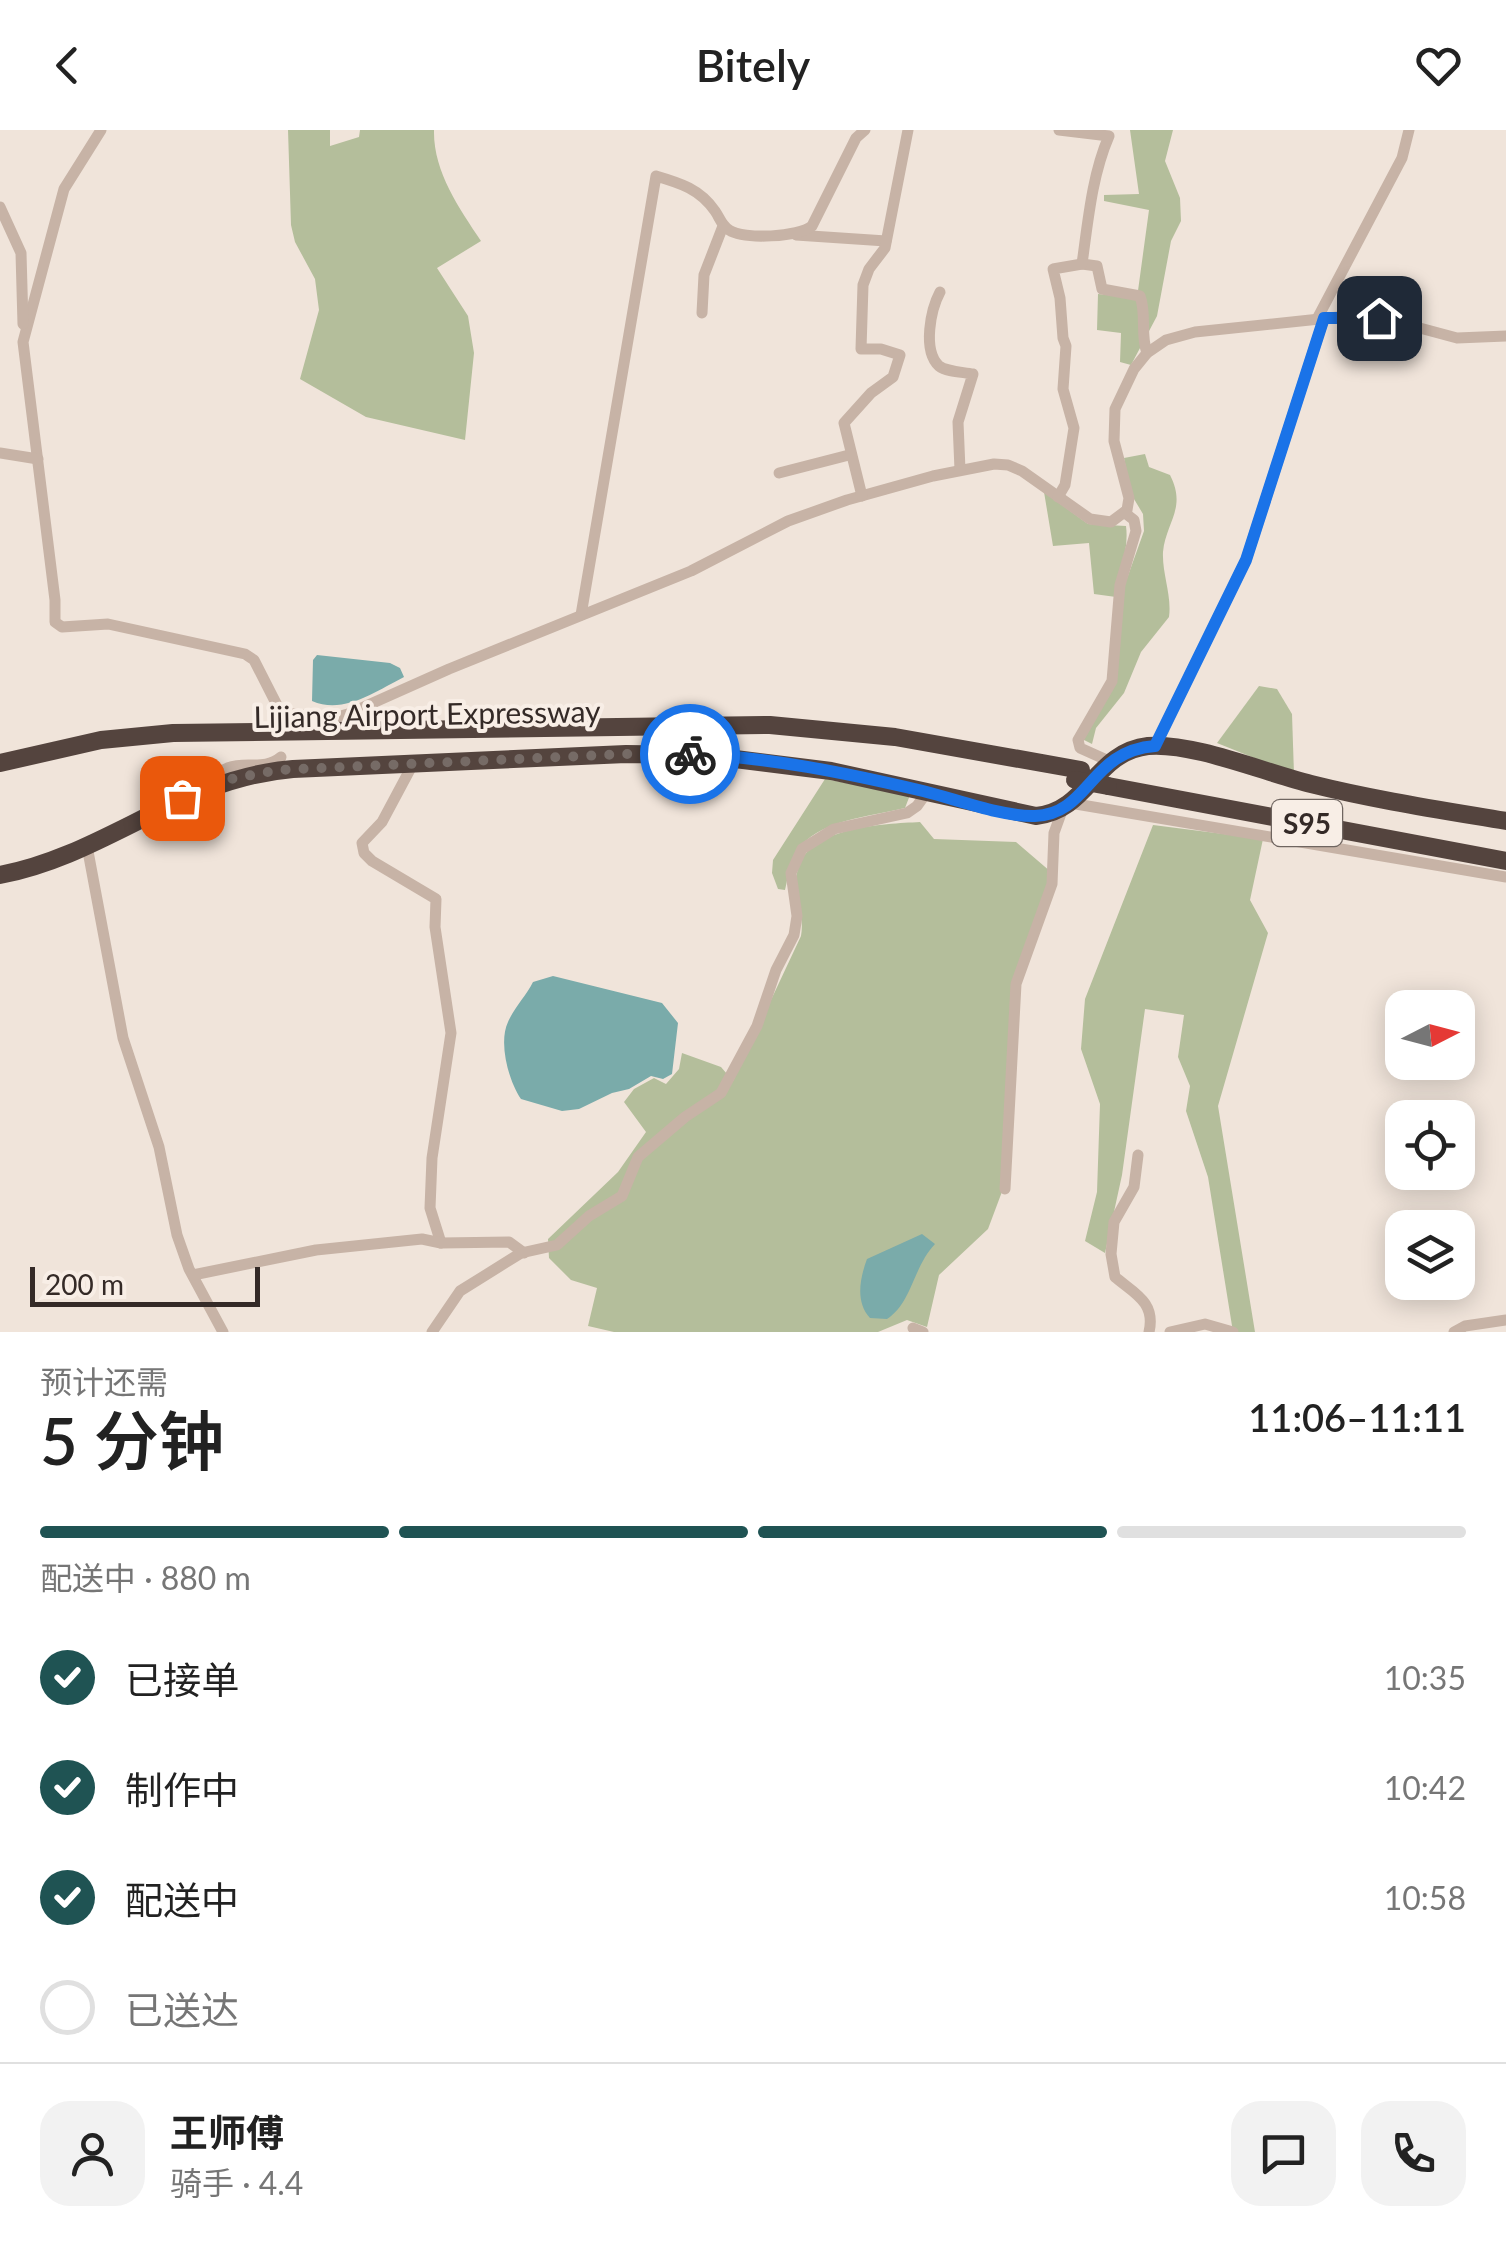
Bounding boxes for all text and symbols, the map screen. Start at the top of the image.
icon: back [40,38,95,93]
text: Bitely [696,38,810,92]
icon: heart [1411,38,1466,93]
pin [1337,276,1422,361]
icon: home [1352,291,1407,346]
street label: Lijiang Airport Expressway [253,692,601,734]
courier [640,704,740,804]
icon: bike [663,727,718,782]
pin [140,756,225,841]
icon: bag [155,771,210,826]
road number: S95 [1272,800,1342,846]
north arrow [1385,990,1475,1080]
map controls [1385,990,1475,1300]
button: locate [1385,1100,1475,1190]
button: layers [1385,1210,1475,1300]
scale bar [30,1262,260,1306]
text: 200 m [45,1267,124,1301]
text: 预计还需 [40,1362,168,1401]
text: 11:06–11:11 [1248,1394,1466,1440]
text: 5 分钟 [40,1401,224,1479]
text: 配送中 · 880 m [40,1558,251,1597]
icon: check [40,1650,95,1705]
text: 已接单 [125,1656,239,1702]
text: 10:35 [1384,1658,1466,1697]
icon: check [40,1760,95,1815]
text: 制作中 [125,1766,239,1812]
text: 10:42 [1384,1768,1466,1807]
icon: check [40,1870,95,1925]
text: 配送中 [125,1876,239,1922]
text: 10:58 [1384,1878,1466,1917]
text: 已送达 [125,1986,239,2032]
button: person [40,2101,145,2206]
button: chat [1231,2101,1336,2206]
button: phone [1361,2101,1466,2206]
text: 王师傅 [170,2109,284,2155]
text: 骑手 · 4.4 [170,2163,303,2202]

